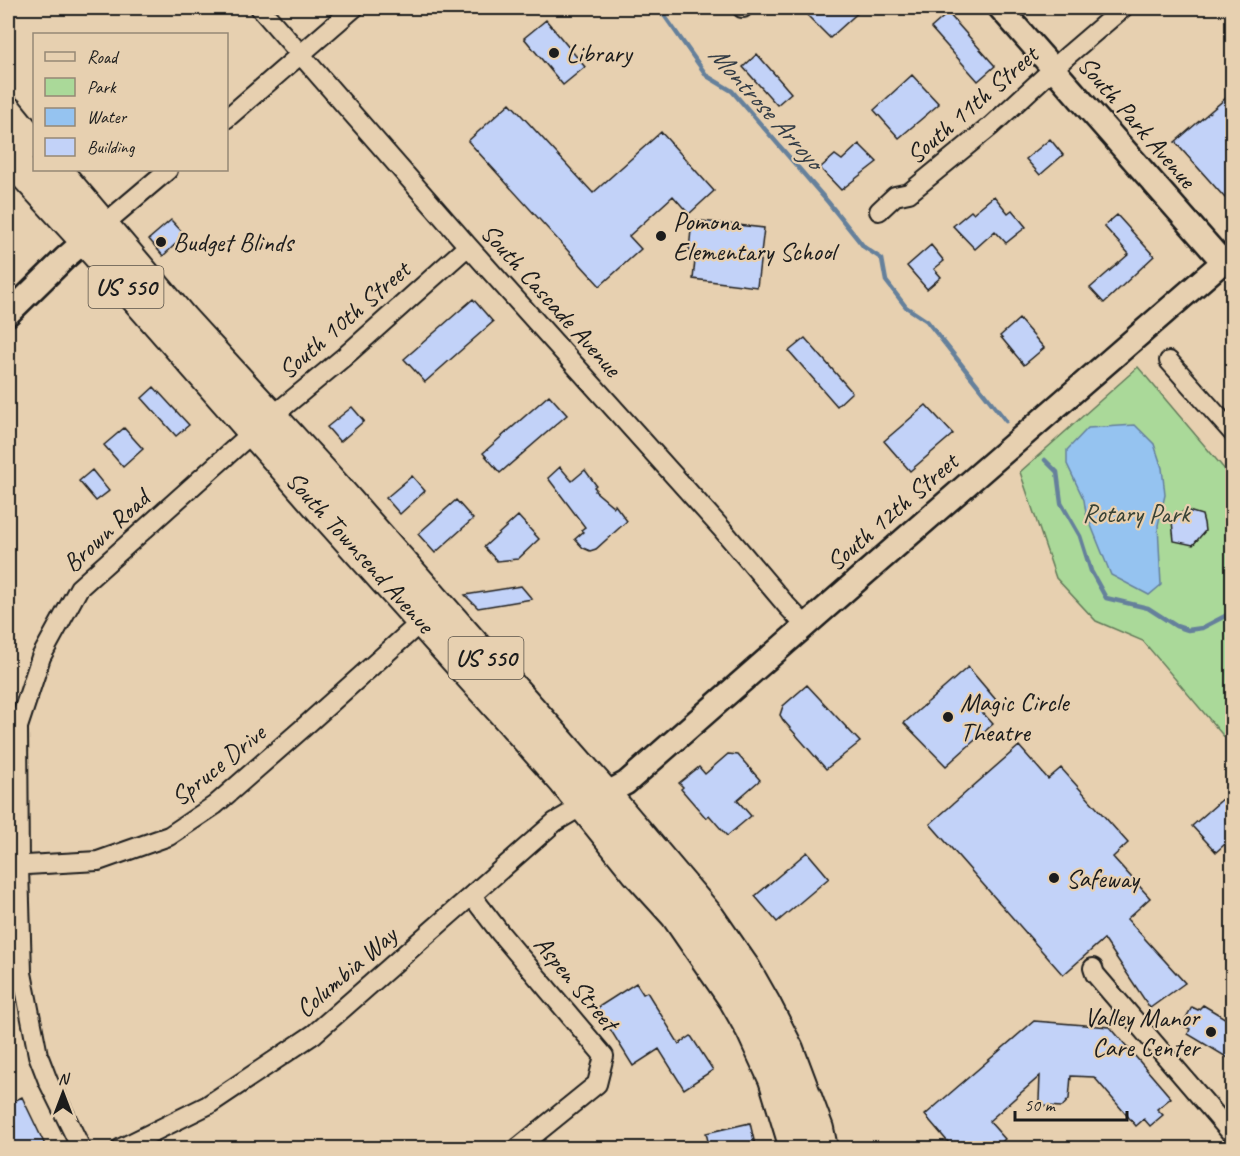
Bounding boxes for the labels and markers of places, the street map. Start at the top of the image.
place label: Library [566,37,634,70]
marker: Library [547,46,561,60]
place label: Pomona Elementary School [673,205,840,268]
place label: Budget Blinds [173,226,295,259]
marker: Pomona Elementary School [654,229,668,243]
marker: Budget Blinds [154,235,168,249]
place label: Magic Circle Theatre [960,686,1071,749]
marker: Magic Circle Theatre [941,710,955,724]
place label: Safeway [1066,862,1141,895]
marker: Safeway [1047,871,1061,885]
place label: Valley Manor Care Center [1084,1001,1202,1064]
marker: Valley Manor Care Center [1204,1025,1218,1039]

